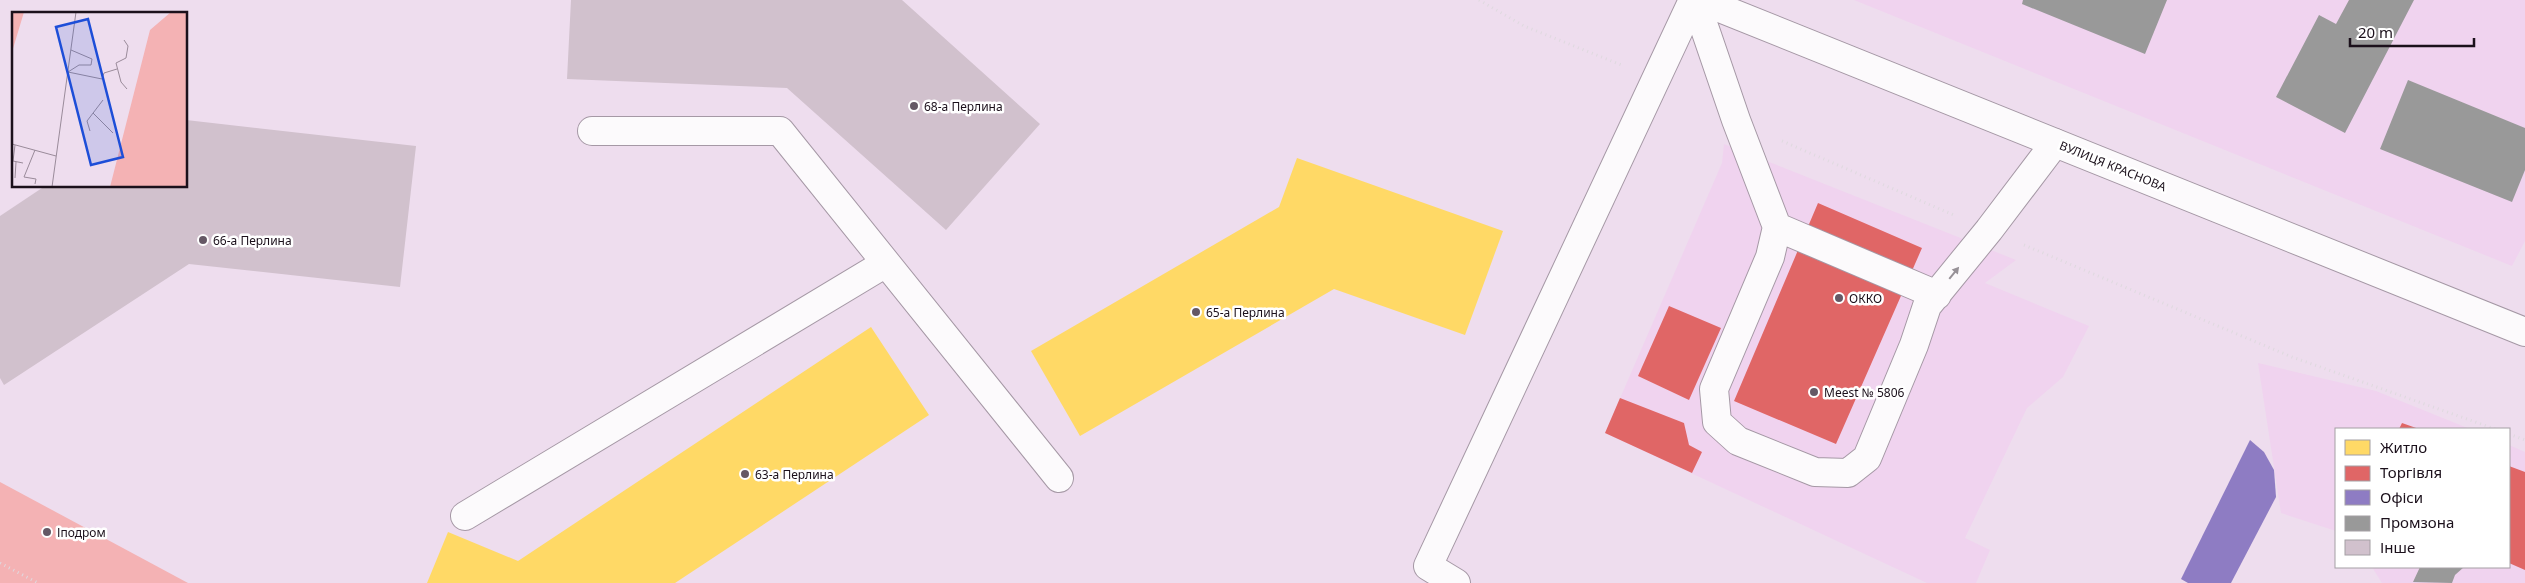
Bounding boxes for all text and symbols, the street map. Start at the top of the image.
inset map [12,12,188,188]
scale bar [2350,15,2474,47]
text: 20 m [2358,22,2393,42]
place label: 68-а Перлина [924,98,1003,115]
marker: 68-а Перлина [908,100,920,112]
street label: ВУЛИЦЯ КРАСНОВА [2057,137,2169,195]
place label: 66-а Перлина [213,232,292,249]
marker: 66-а Перлина [197,234,209,246]
one-way arrow [1949,267,1960,280]
place label: ОККО [1849,290,1882,307]
marker: ОККО [1833,292,1845,304]
place label: 65-а Перлина [1206,304,1285,321]
marker: 65-а Перлина [1190,306,1202,318]
place label: Meest № 5806 [1824,384,1905,401]
marker: Meest № 5806 [1808,386,1820,398]
legend [2335,428,2510,568]
text: Житло [2380,437,2427,457]
text: Торгівля [2380,462,2442,482]
place label: 63-а Перлина [755,466,834,483]
marker: 63-а Перлина [739,468,751,480]
text: Офіси [2380,487,2423,507]
text: Промзона [2380,512,2454,532]
place label: Іподром [57,524,106,541]
marker: Іподром [41,526,53,538]
text: Інше [2380,537,2415,557]

